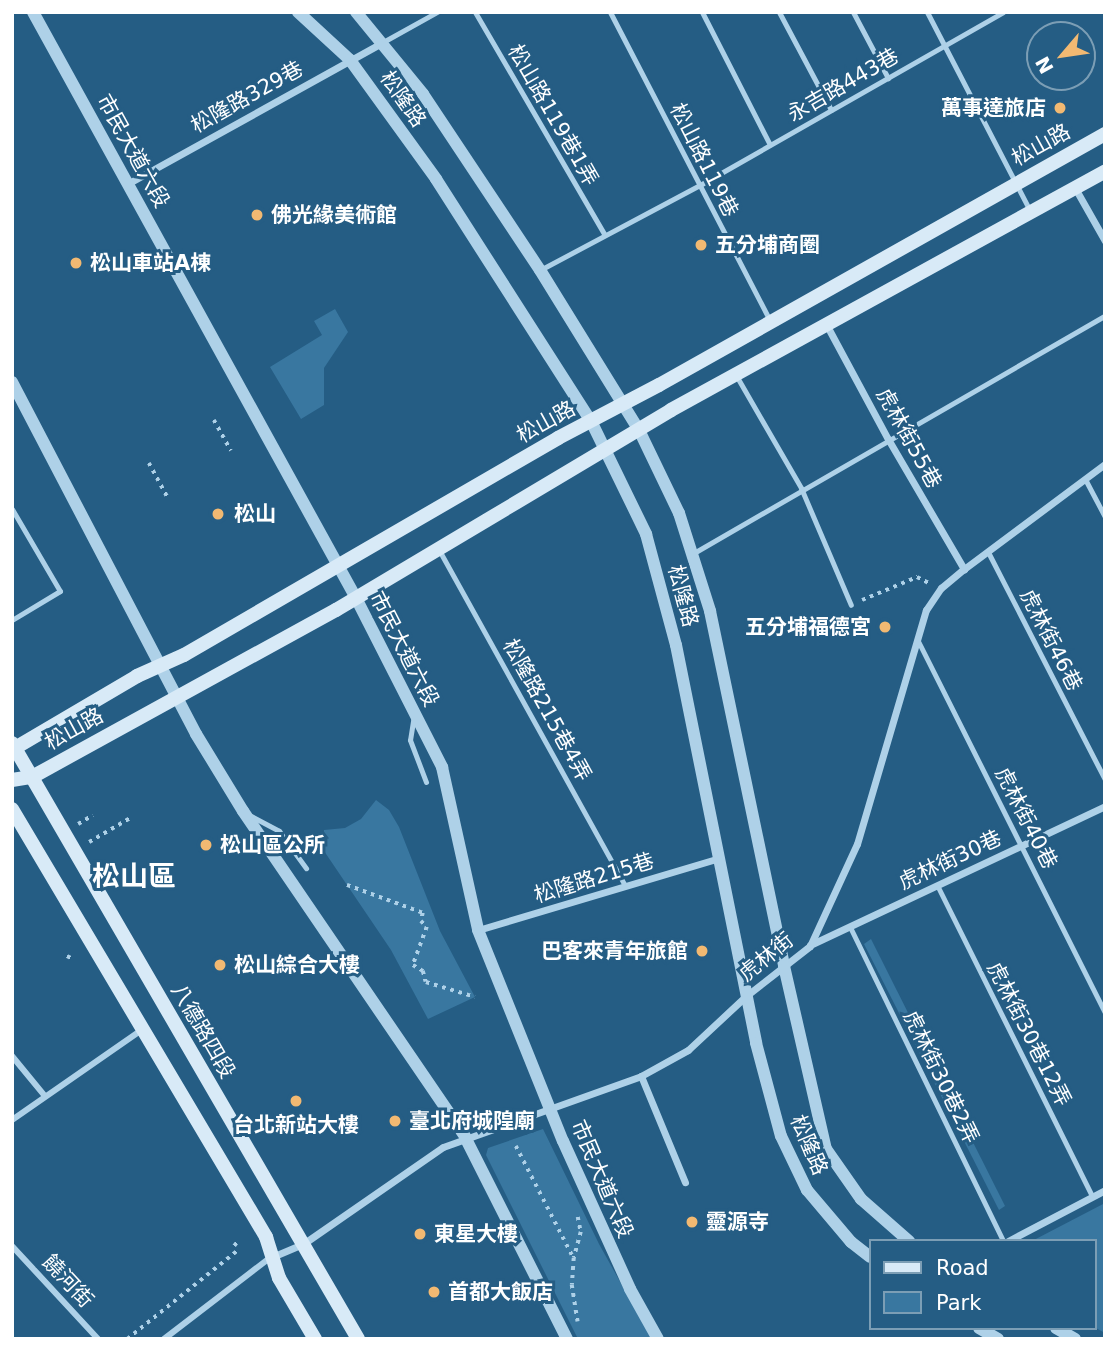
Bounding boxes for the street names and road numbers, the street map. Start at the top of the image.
street label: 松山路119巷1弄 [502,40,604,190]
street label: 永吉路443巷 [783,43,903,127]
street label: 松隆路329巷 [187,56,307,138]
street label: 松隆路 [375,66,431,132]
street label: 市民大道六段 [91,90,175,212]
street label: 松山路119巷 [665,99,743,221]
street label: 松山路 [1007,119,1075,171]
street label: 虎林街55巷 [871,383,947,493]
street label: 松山路 [512,396,580,448]
street label: 松隆路 [663,562,703,630]
street label: 虎林街46巷 [1015,585,1087,695]
street label: 市民大道六段 [364,587,444,711]
street label: 松隆路215巷4弄 [498,635,596,785]
street label: 松山路 [40,703,108,755]
street label: 虎林街40巷 [990,763,1062,873]
street label: 虎林街30巷 [895,825,1005,895]
street label: 松隆路215巷 [531,848,657,908]
street label: 虎林街 [734,927,798,987]
street label: 虎林街30巷12弄 [982,958,1076,1110]
street label: 八德路四段 [166,979,240,1083]
street label: 虎林街30巷2弄 [898,1006,984,1148]
street label: 松隆路 [785,1111,833,1179]
street label: 市民大道六段 [566,1116,638,1242]
street label: 饒河街 [37,1249,99,1313]

